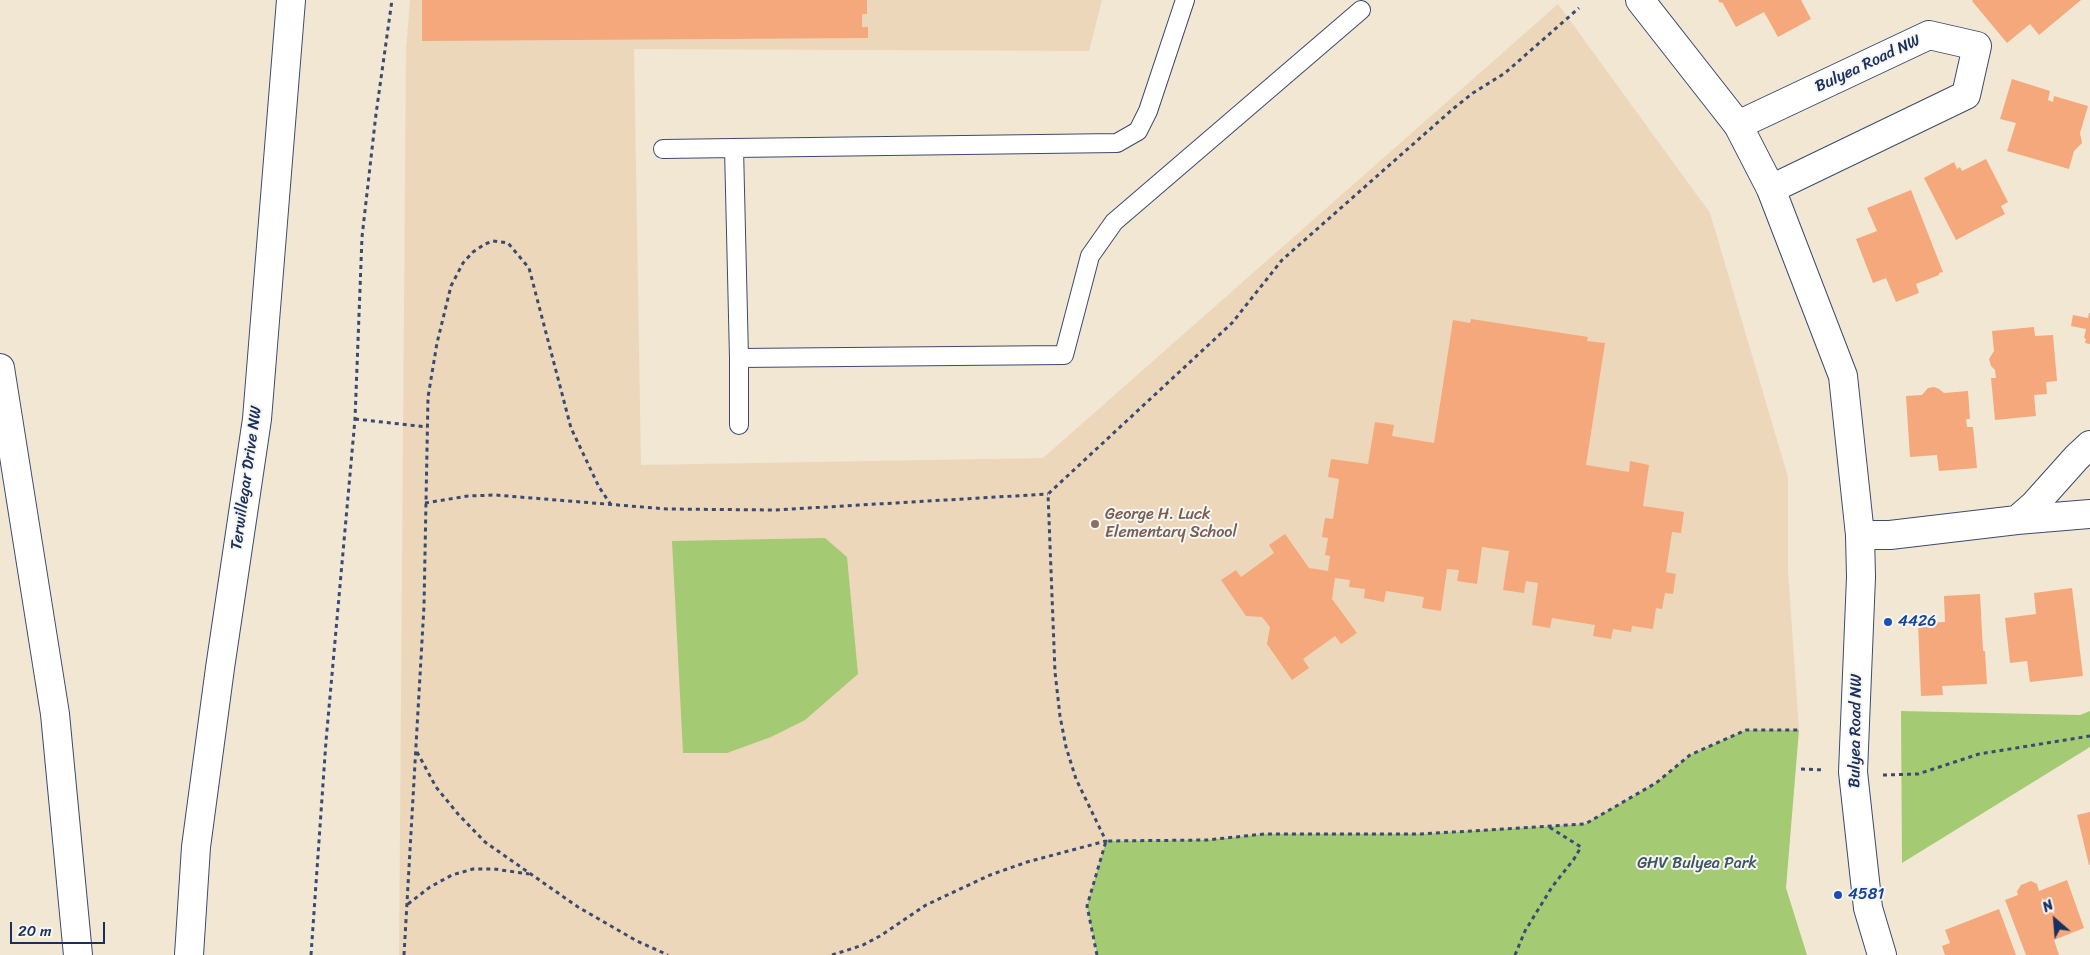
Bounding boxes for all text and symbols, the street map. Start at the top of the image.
street label: Bulyea Road NW [1812,31,1924,97]
street label: Terwillegar Drive NW [227,405,267,551]
place label: George H. Luck Elementary School [1105,505,1237,543]
marker: George H. Luck Elementary School [1089,518,1101,530]
place label: 4426 [1898,612,1936,632]
marker: 4426 [1882,616,1894,628]
street label: Bulyea Road NW [1845,674,1867,788]
park label: GHV Bulyea Park [1637,854,1757,874]
place label: 4581 [1848,885,1884,905]
marker: 4581 [1832,889,1844,901]
text: N [2038,893,2058,920]
north arrow [2030,895,2080,945]
scale bar [12,912,108,944]
text: 20 m [18,918,52,944]

